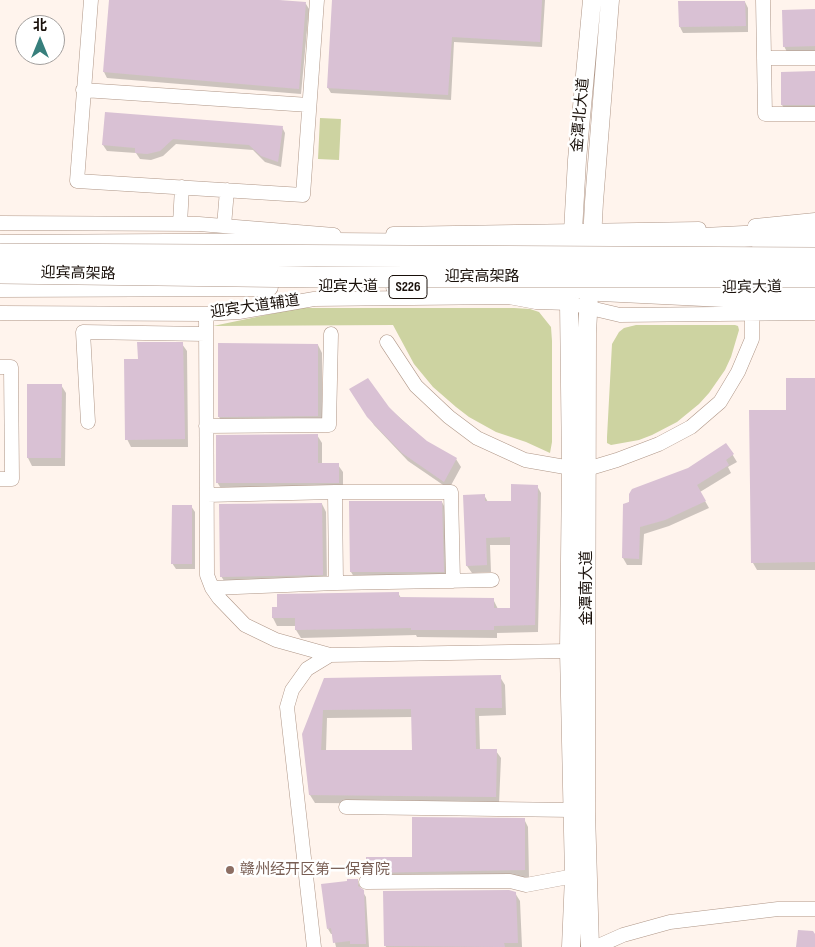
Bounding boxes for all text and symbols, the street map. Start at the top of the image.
north arrow [15,15,65,65]
text: 北 [33,17,47,34]
street label: 金潭北大道 [569,77,593,153]
street label: 迎宾高架路 [40,264,116,284]
street label: 迎宾高架路 [445,268,519,286]
road number: S226 [389,276,427,298]
street label: 迎宾大道 [318,278,378,296]
street label: 迎宾大道 [722,278,782,298]
street label: 迎宾大道辅道 [209,292,301,322]
street label: 金潭南大道 [578,551,596,625]
place label: 赣州经开区第一保育院 [240,861,390,879]
marker: 赣州经开区第一保育院 [224,864,236,876]

